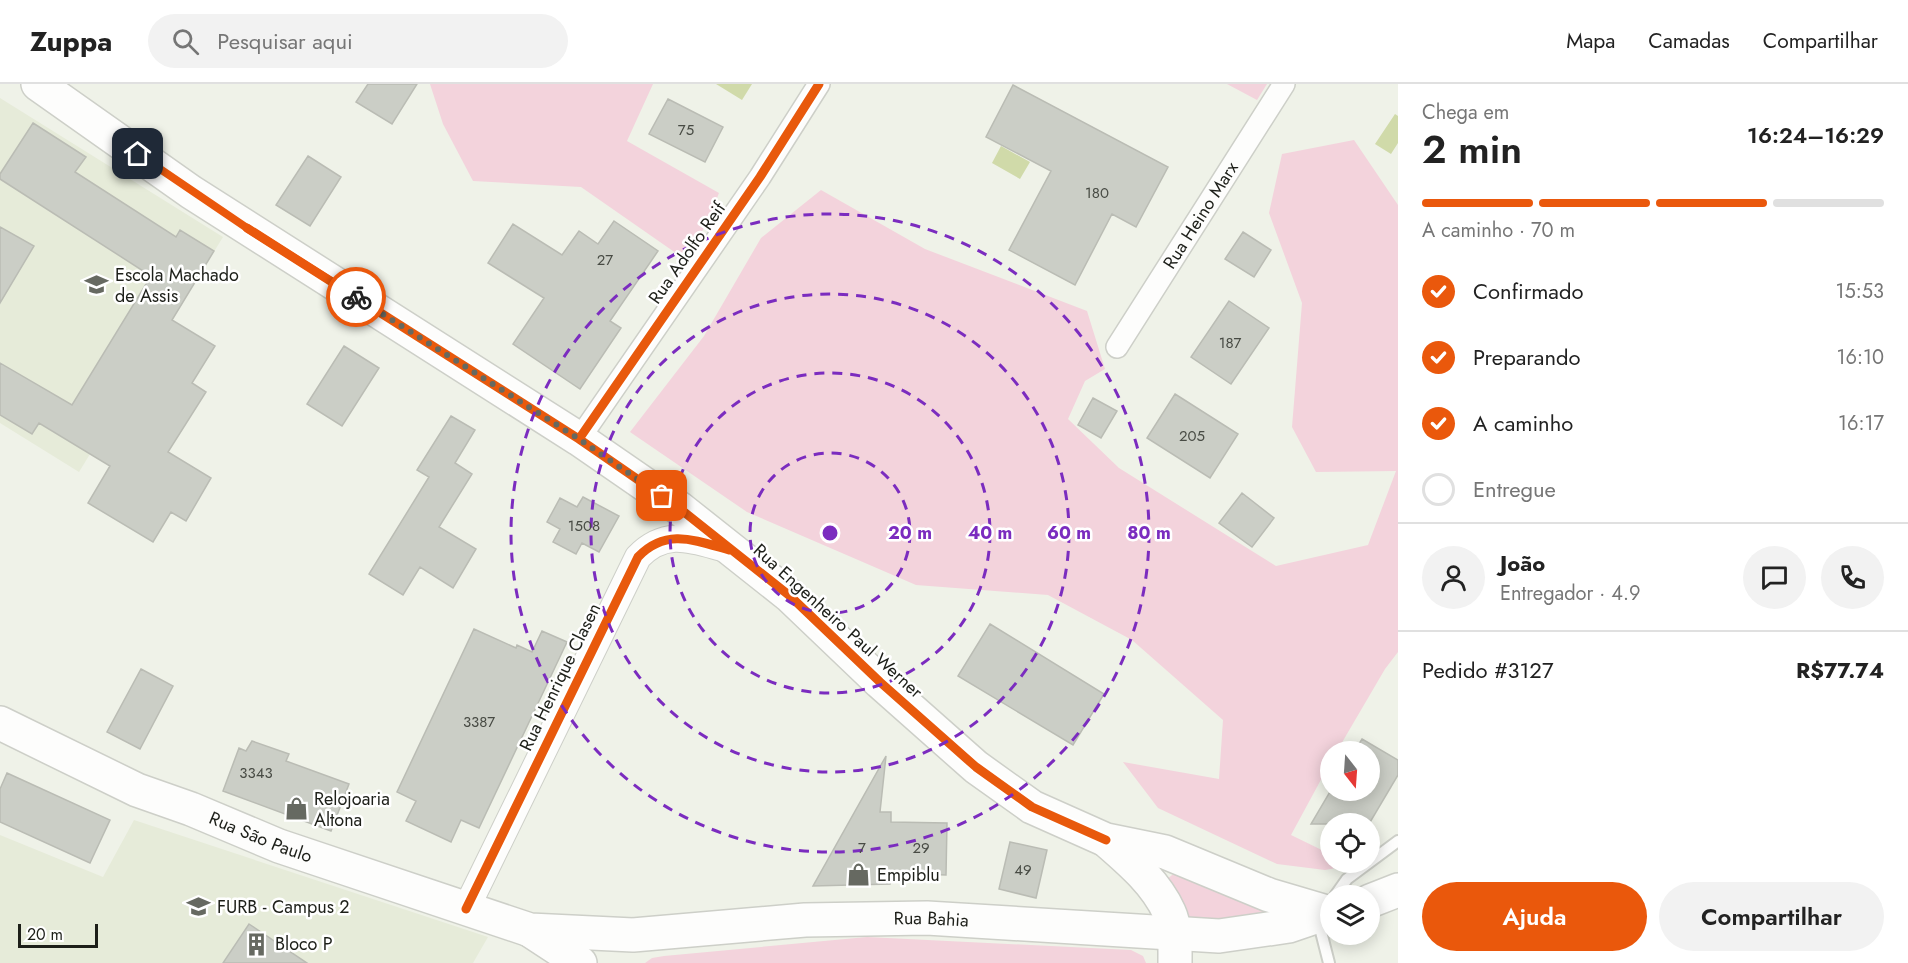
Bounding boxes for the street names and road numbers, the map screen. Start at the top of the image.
street label: Rua Heino Marx [1157,156,1245,274]
street label: Rua Adolfo Reif [642,196,732,309]
street label: Rua Engenheiro Paul Werner [748,538,929,705]
street label: Rua Henrique Clasen [513,599,607,755]
street label: Rua São Paulo [205,805,316,869]
street label: Rua Bahia [894,905,970,934]

